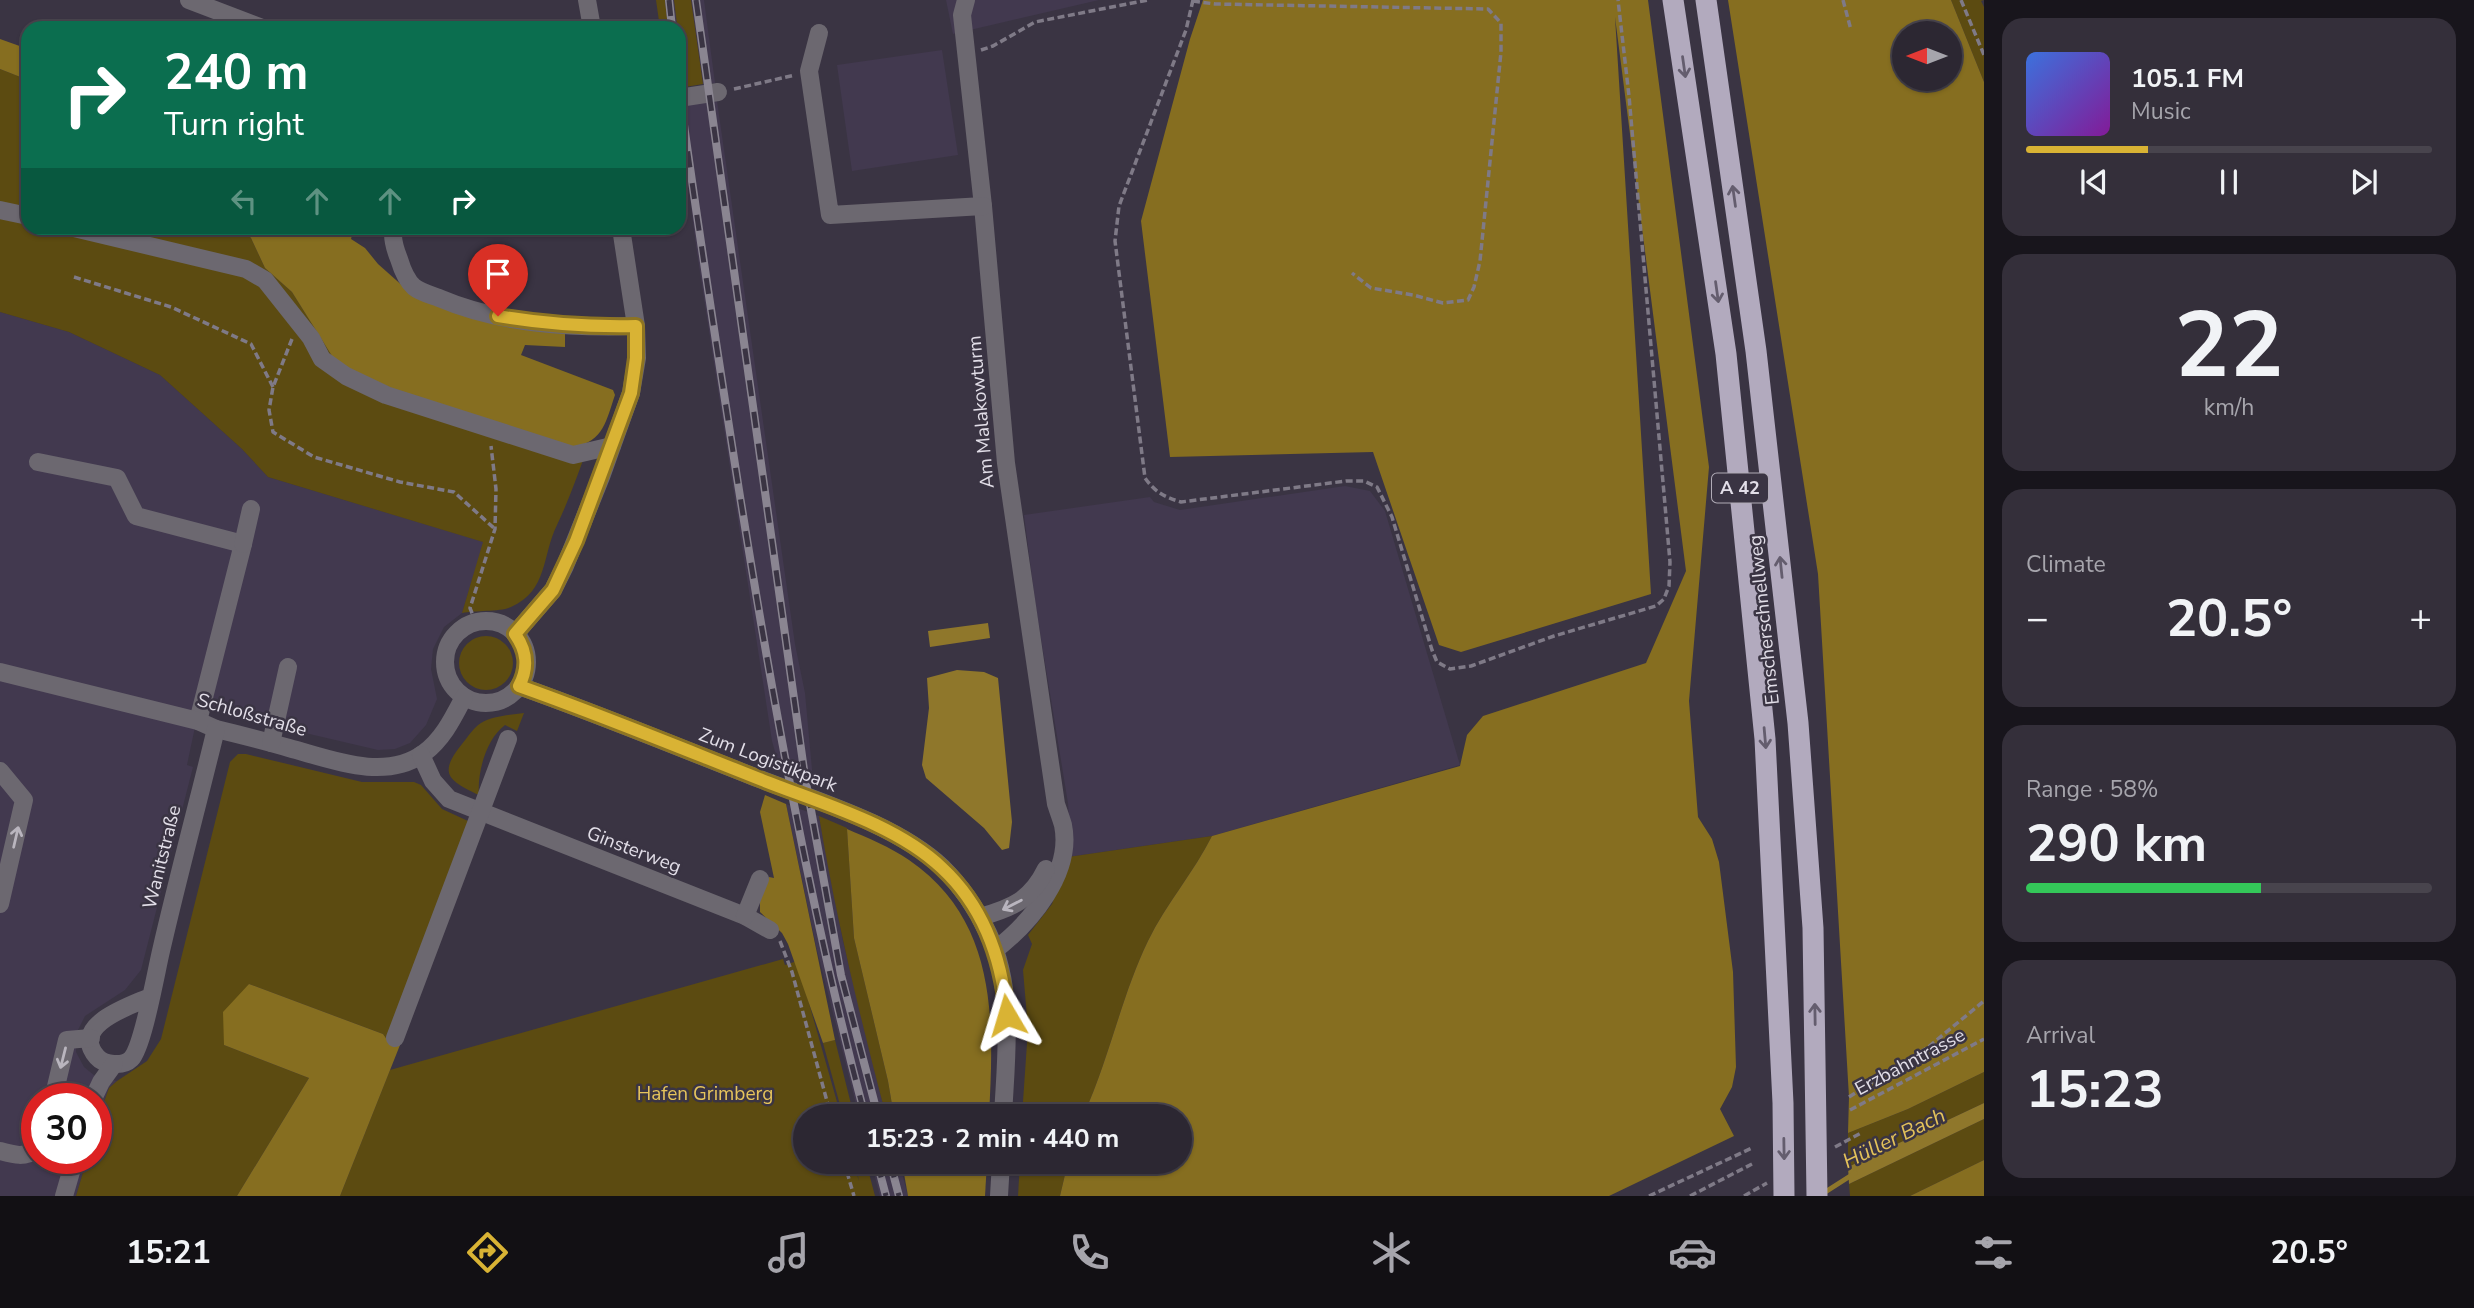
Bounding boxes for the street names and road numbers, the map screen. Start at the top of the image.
street label: Am Malakowturm [961,335,1001,489]
road number: A 42 [1712,474,1768,502]
street label: Emscherschnellweg [1742,534,1786,706]
street label: Schloßstraße [194,687,310,743]
street label: Zum Logistikpark [695,722,841,799]
street label: Wanitstraße [137,802,187,912]
street label: Ginsterweg [583,820,685,880]
street label: Erzbahntrasse [1850,1022,1970,1102]

